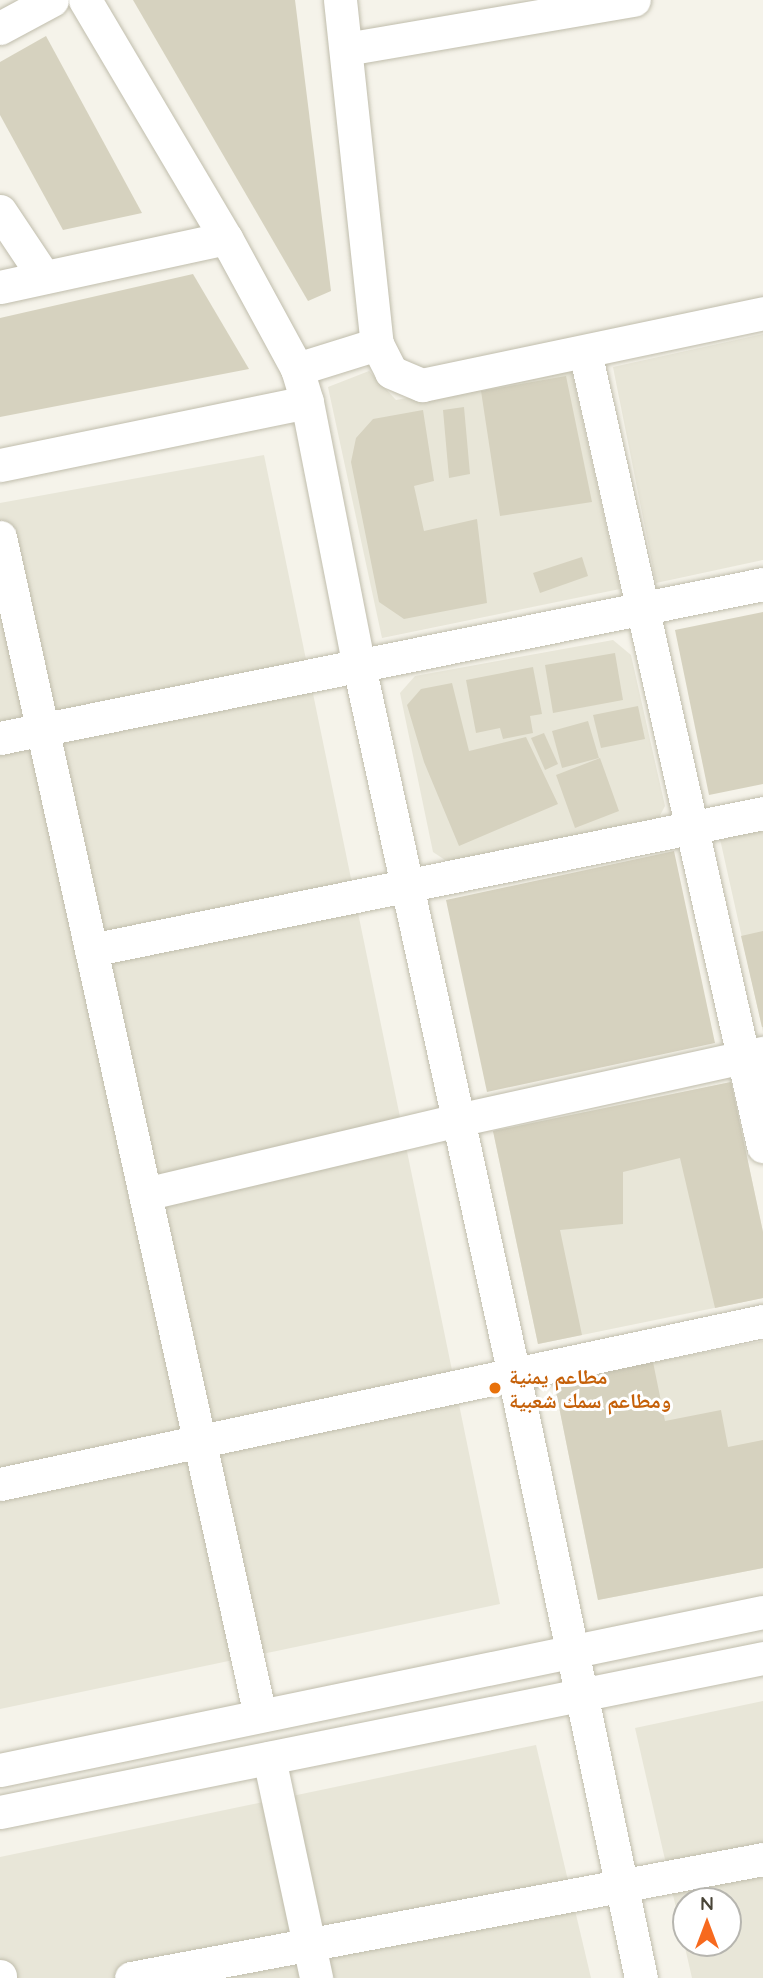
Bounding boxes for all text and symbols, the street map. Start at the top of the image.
place label: مطاعم يمنية ومطاعم سمك شعبية [509,1363,671,1413]
marker: مطاعم يمنية ومطاعم سمك شعبية [487,1380,503,1396]
north arrow [672,1887,742,1957]
text: N [700,1891,714,1915]

